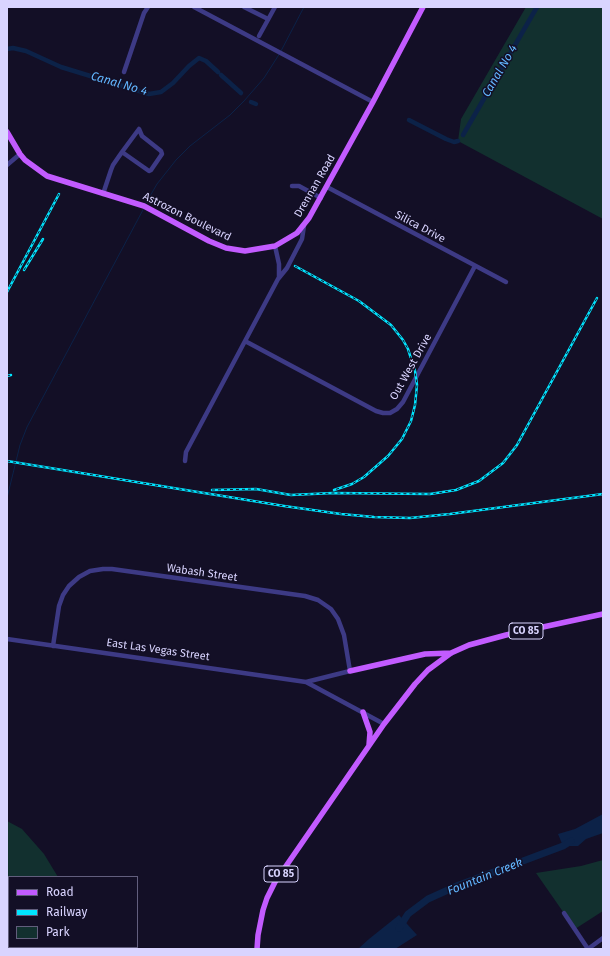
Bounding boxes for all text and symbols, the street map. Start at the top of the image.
water label: Canal No 4 [479,42,521,100]
water label: Canal No 4 [89,69,149,99]
street label: Drennan Road [292,152,338,220]
street label: Astrozon Boulevard [141,190,233,244]
street label: Silica Drive [393,208,447,246]
street label: Out West Drive [387,332,435,402]
street label: Wabash Street [166,561,238,585]
road number: CO 85 [509,623,543,639]
street label: East Las Vegas Street [106,636,210,664]
water label: Fountain Creek [445,855,525,899]
road number: CO 85 [264,866,298,882]
legend [8,876,138,948]
text: Road [46,885,74,899]
text: Railway [46,905,87,919]
text: Park [46,925,70,939]

